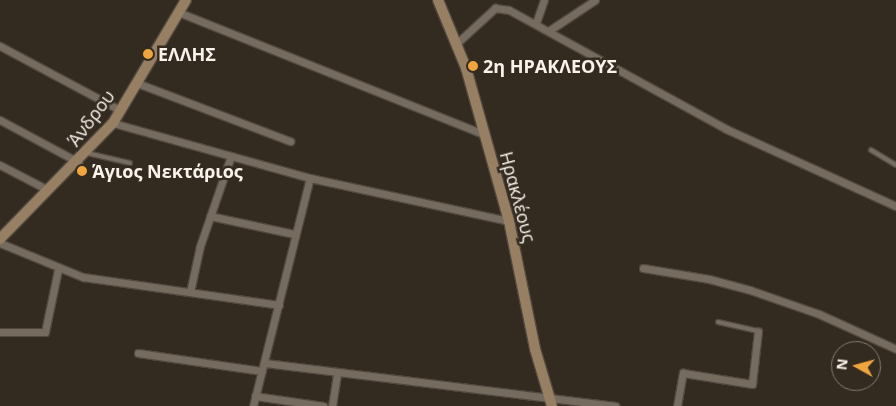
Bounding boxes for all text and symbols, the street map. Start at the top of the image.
place label: ΕΛΛΗΣ [158,43,216,65]
marker: ΕΛΛΗΣ [142,48,154,60]
place label: 2η ΗΡΑΚΛΕΟΥΣ [483,55,617,77]
marker: 2η ΗΡΑΚΛΕΟΥΣ [467,60,479,72]
street label: Άνδρου [63,86,119,150]
street label: Ηρακλέους [495,149,541,245]
place label: Άγιος Νεκτάριος [92,160,243,182]
marker: Άγιος Νεκτάριος [76,165,88,177]
north arrow [831,341,881,391]
text: N [831,357,852,371]

